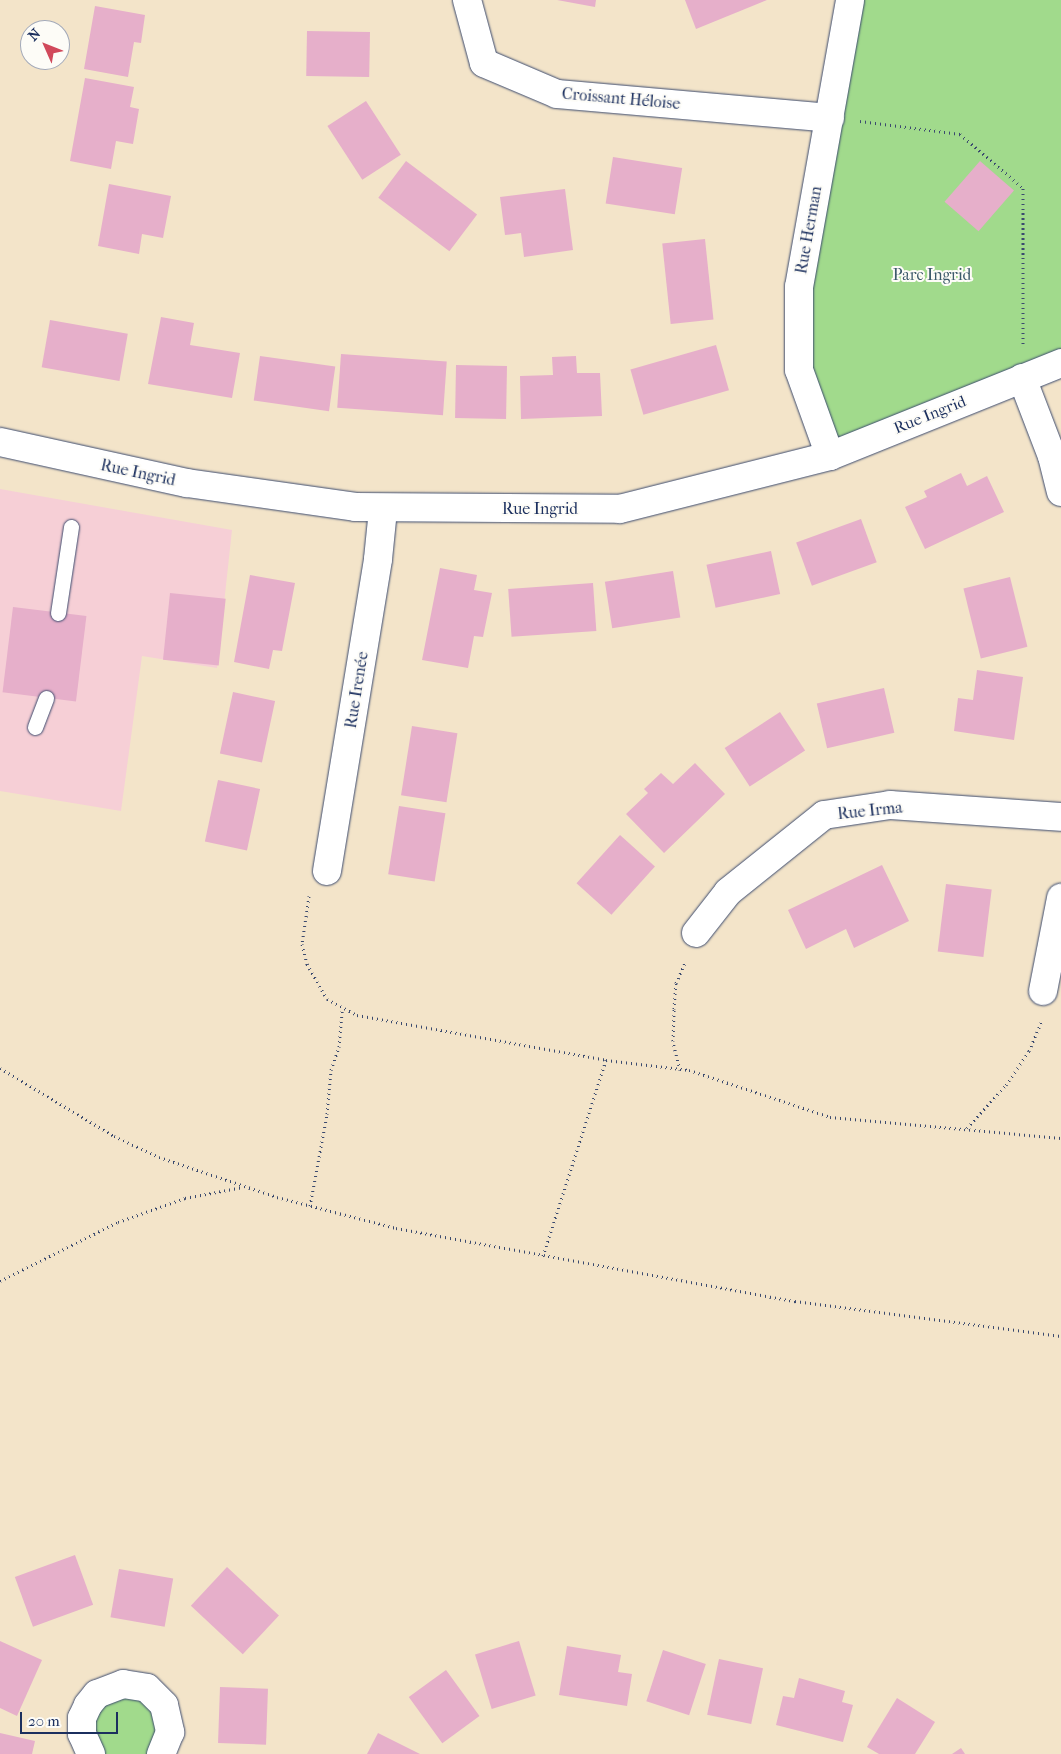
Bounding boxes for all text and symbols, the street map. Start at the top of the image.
north arrow [20,20,70,70]
text: N [25,25,44,45]
street label: Croissant Héloise [561,84,681,114]
street label: Rue Herman [792,185,826,275]
park label: Parc Ingrid [893,265,971,285]
street label: Rue Ingrid [891,392,969,438]
street label: Rue Ingrid [99,456,177,490]
street label: Rue Ingrid [502,499,578,519]
street label: Rue Irenée [341,650,373,730]
street label: Rue Irma [836,798,904,824]
scale bar [22,1702,120,1734]
text: 20 m [28,1712,60,1730]

